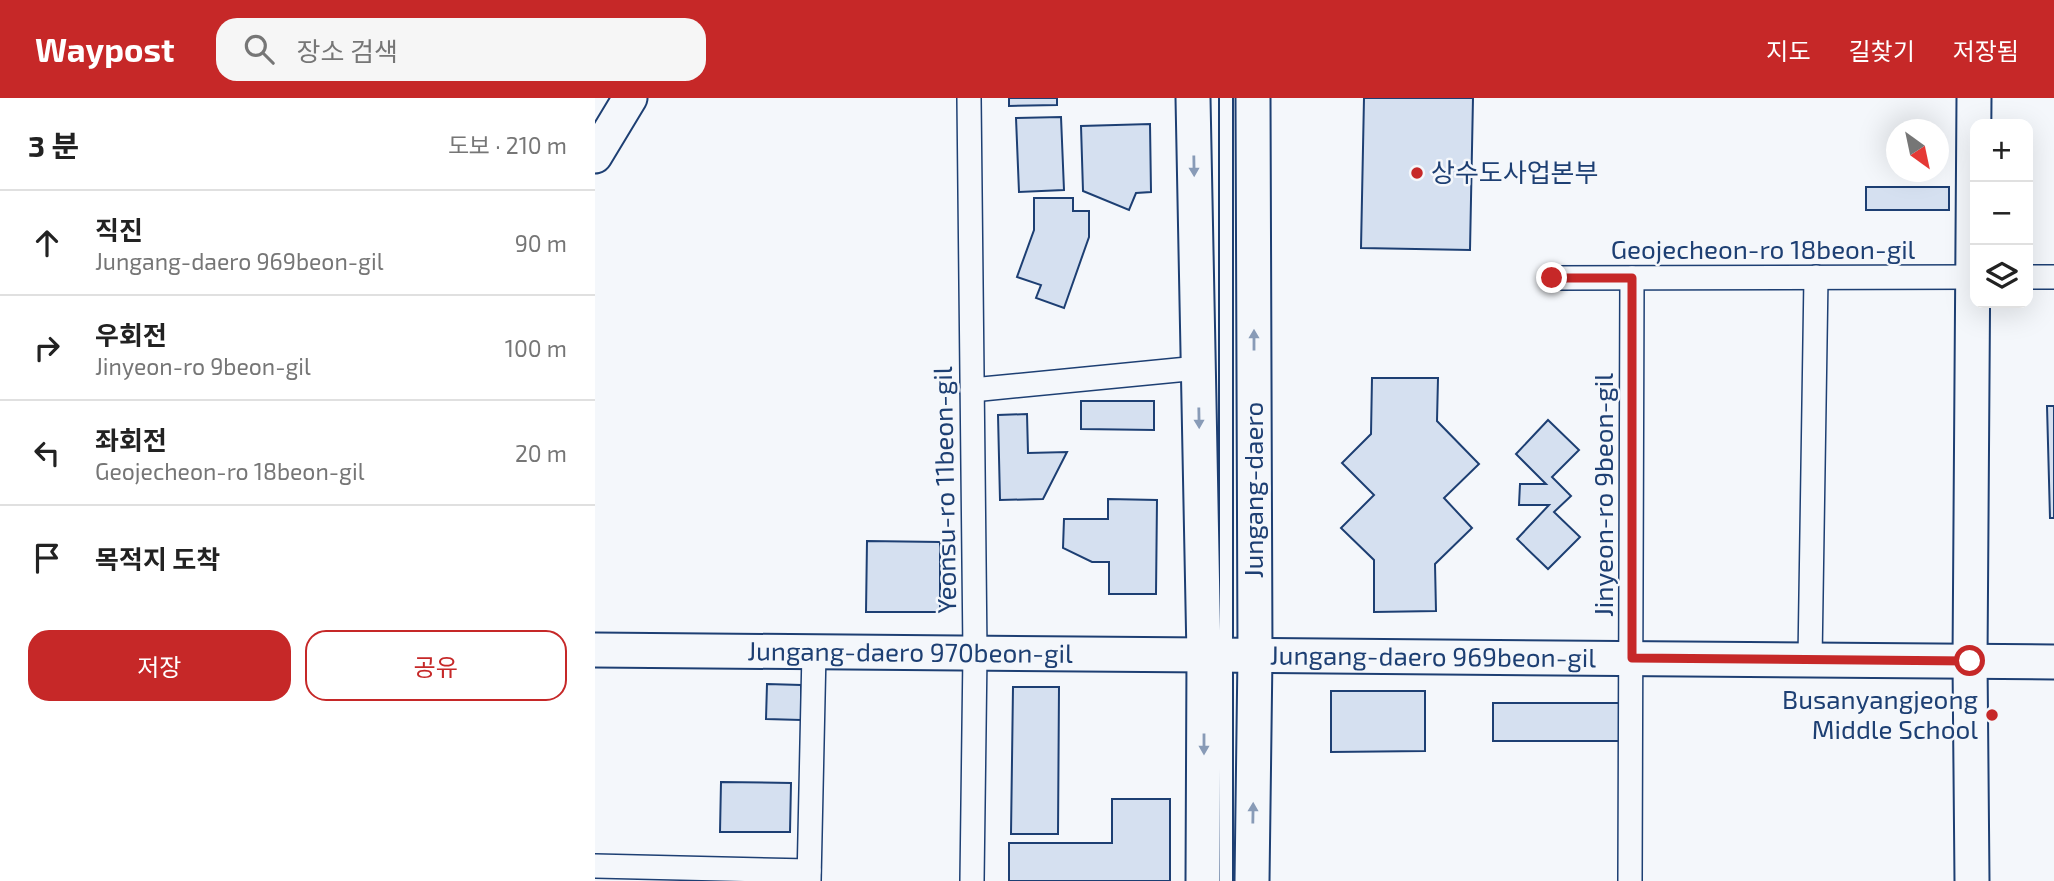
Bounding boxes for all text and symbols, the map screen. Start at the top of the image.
search box [216,18,706,81]
text: Waypost [35,29,174,69]
icon: search [240,30,278,68]
text: 장소 검색 [296,35,398,66]
text: 지도 [1766,36,1811,65]
text: 길찾기 [1849,36,1915,65]
text: 저장됨 [1953,36,2019,65]
north arrow [1886,119,1949,182]
map controls [1970,119,2033,308]
button: + [1970,119,2033,182]
text: 3 분 [28,127,79,163]
text: 도보 · 210 m [448,131,567,159]
one-way arrow [1188,155,1200,177]
place label: 상수도사업본부 [1431,156,1598,187]
marker: 상수도사업본부 [1409,165,1425,181]
button: − [1970,182,2033,245]
text: 직진 [95,214,143,245]
icon: ahead [28,224,66,262]
text: 90 m [515,229,567,257]
street label: Geojecheon-ro 18beon-gil [1611,233,1916,264]
button: layers [1970,245,2033,308]
text: Jungang-daero 969beon-gil [95,247,384,275]
route end [1536,262,1567,293]
text: 우회전 [95,319,167,350]
icon: right [28,329,66,367]
one-way arrow [1248,329,1260,351]
text: 100 m [505,334,567,362]
text: Jinyeon-ro 9beon-gil [95,352,311,380]
street label: Yeonsu-ro 11beon-gil [926,366,961,614]
street label: Jinyeon-ro 9beon-gil [1587,373,1618,617]
street label: Jungang-daero [1237,402,1268,578]
one-way arrow [1194,407,1205,429]
text: 좌회전 [95,424,167,455]
icon: left [28,434,66,472]
text: 20 m [515,439,567,467]
text: Geojecheon-ro 18beon-gil [95,457,365,485]
icon: arrive [28,539,66,577]
text: 목적지 도착 [95,543,220,574]
button: 저장 [28,630,291,701]
button: 공유 [305,630,567,701]
street label: Jungang-daero 970beon-gil [747,634,1073,668]
street label: Jungang-daero 969beon-gil [1270,639,1597,672]
route start [1954,645,1985,676]
place label: Busanyangjeong Middle School [1782,683,1978,744]
marker: Busanyangjeong Middle School [1984,707,2000,723]
one-way arrow [1198,733,1210,755]
one-way arrow [1247,802,1259,824]

